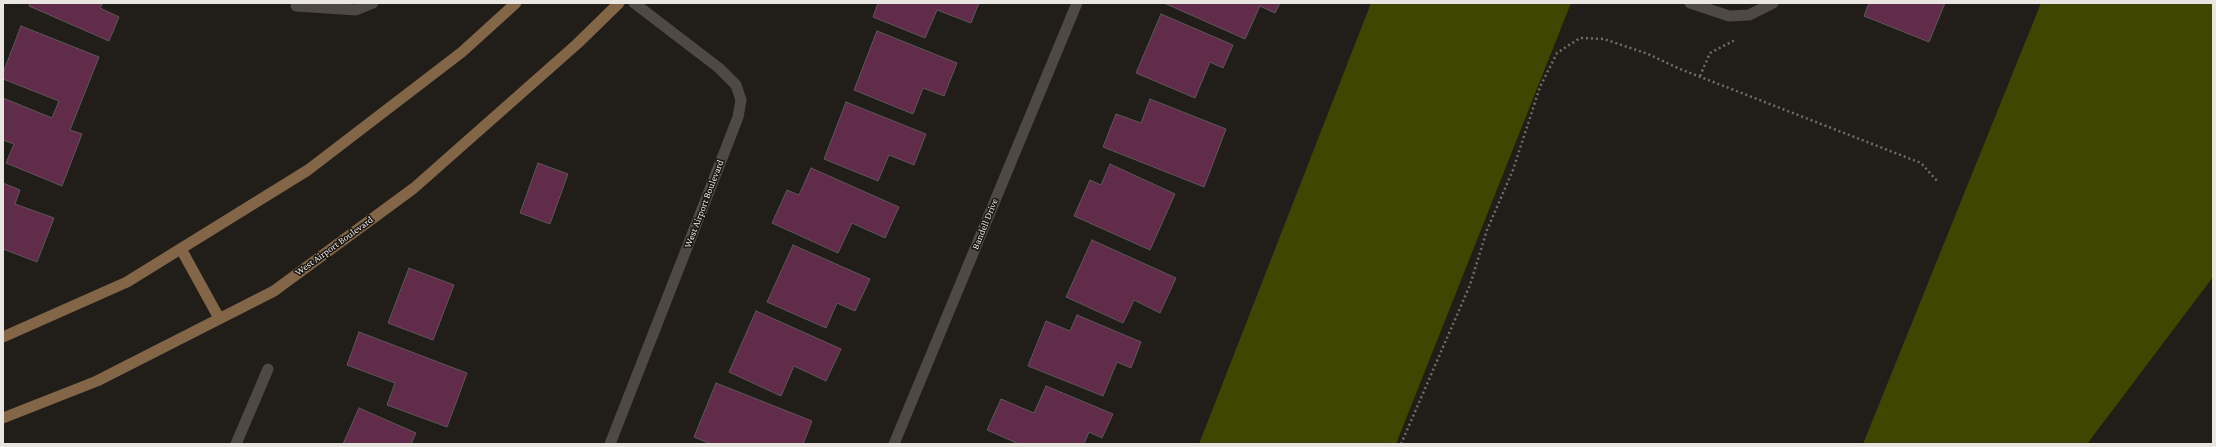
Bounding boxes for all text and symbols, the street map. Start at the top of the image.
street label: West Airport Boulevard [682,158,726,250]
street label: Bandell Drive [969,197,1001,251]
street label: West Airport Boulevard [293,214,375,278]

